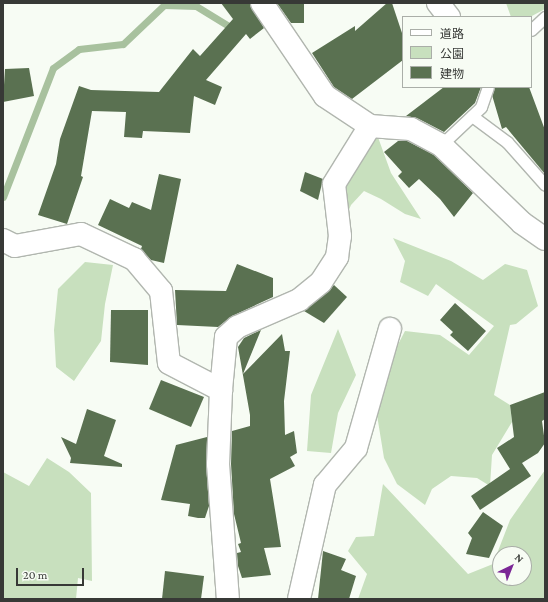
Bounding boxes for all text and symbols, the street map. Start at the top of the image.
legend [402,16,532,88]
text: 道路 [440,27,464,41]
text: 公園 [440,47,464,61]
text: 建物 [440,67,464,81]
north arrow [492,546,532,586]
text: N [513,551,526,565]
scale bar [18,560,86,586]
text: 20 m [23,568,47,582]

